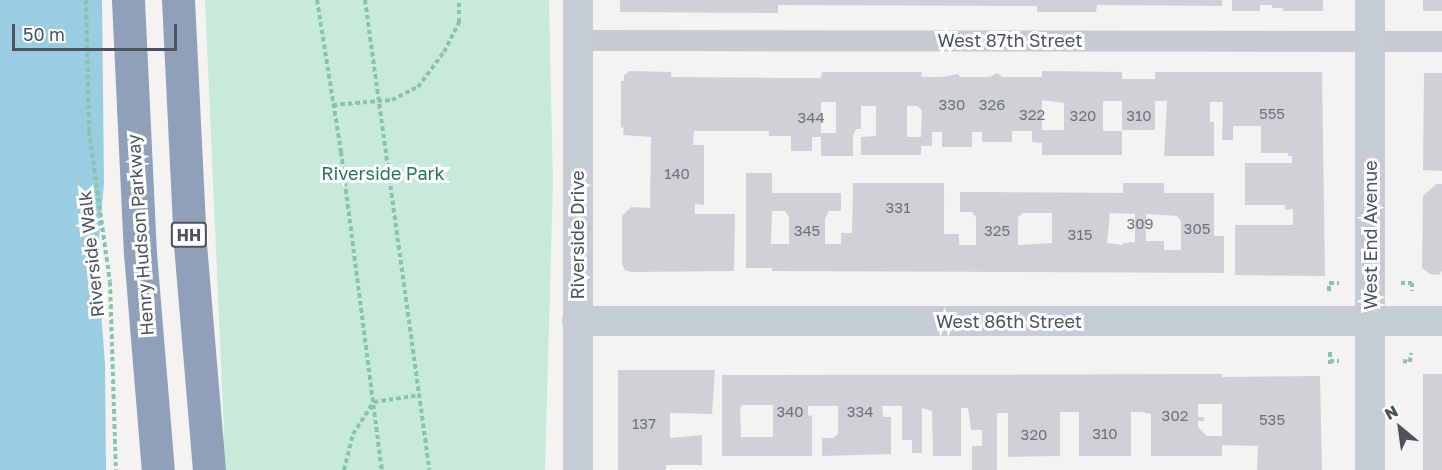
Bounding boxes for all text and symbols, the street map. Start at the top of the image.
scale bar [15,12,180,50]
text: 50 m [23,23,65,45]
street label: West 87th Street [938,29,1082,51]
house number: 330 [939,96,965,114]
house number: 326 [979,96,1005,114]
house number: 555 [1259,105,1285,123]
house number: 322 [1019,106,1045,124]
house number: 320 [1070,107,1096,125]
house number: 310 [1126,107,1152,125]
house number: 344 [797,109,825,127]
street label: Henry Hudson Parkway [122,133,158,337]
street label: West End Avenue [1359,160,1381,310]
park label: Riverside Park [321,162,445,184]
house number: 140 [664,165,690,183]
street label: Riverside Drive [566,170,588,300]
street label: Riverside Walk [74,190,108,318]
house number: 331 [886,199,910,217]
house number: 309 [1126,215,1154,233]
house number: 305 [1184,220,1210,238]
road number: HH [170,222,208,248]
house number: 345 [794,222,820,240]
house number: 325 [984,222,1010,240]
house number: 315 [1068,226,1092,244]
street label: West 86th Street [936,310,1082,332]
north arrow [1370,398,1430,458]
text: N [1381,401,1401,424]
house number: 340 [776,403,804,421]
house number: 334 [847,403,873,421]
house number: 302 [1162,407,1188,425]
house number: 535 [1259,411,1285,429]
house number: 137 [632,415,656,433]
house number: 310 [1092,425,1118,443]
house number: 320 [1021,426,1047,444]

